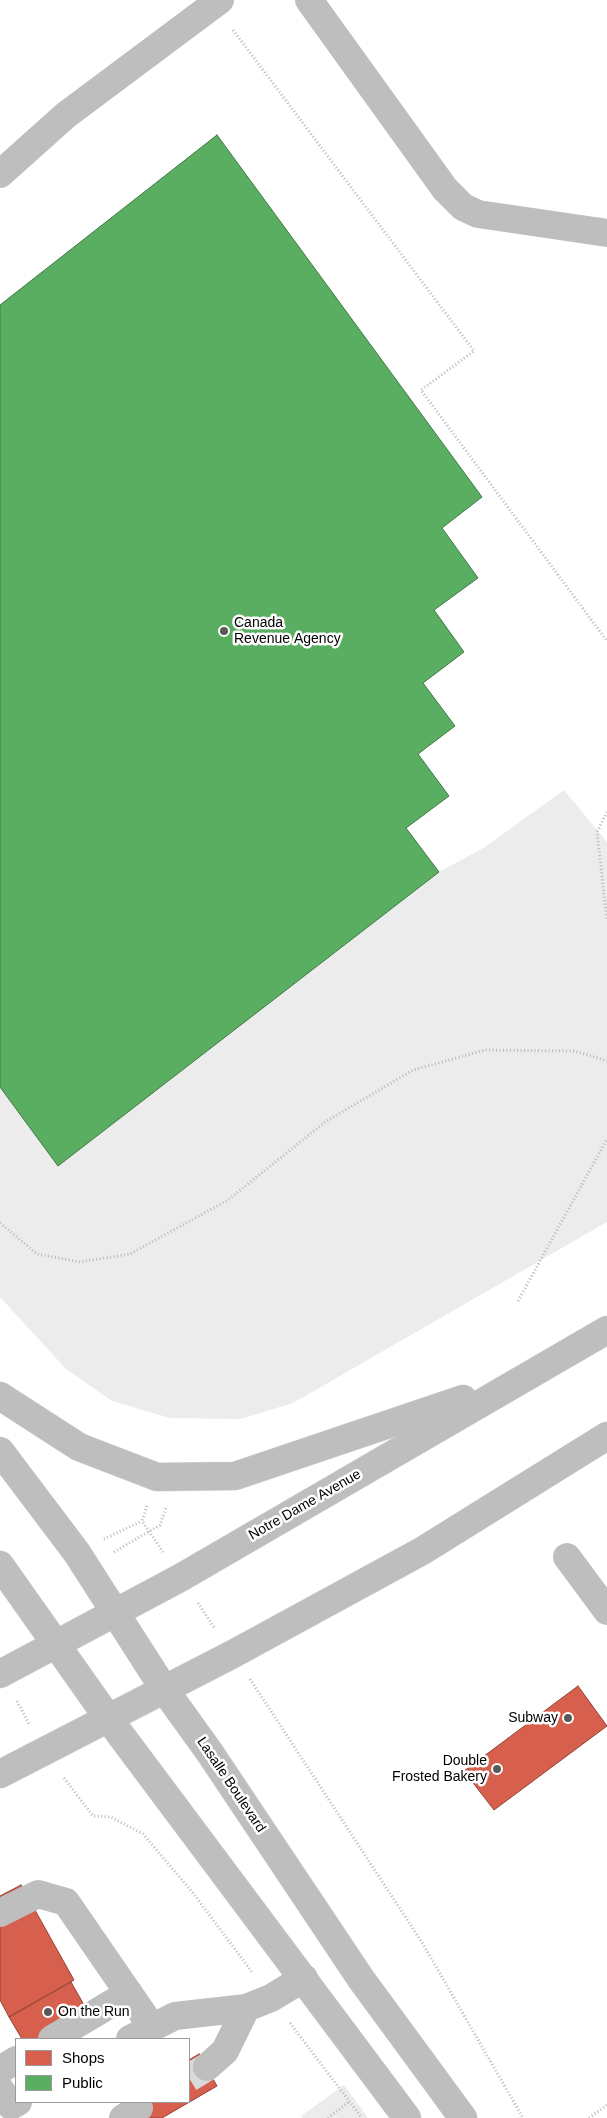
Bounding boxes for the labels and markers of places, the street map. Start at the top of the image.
place label: Canada Revenue Agency [234,615,341,648]
marker: Canada Revenue Agency [218,625,230,637]
place label: Subway [508,1710,558,1726]
marker: Subway [562,1712,574,1724]
place label: Double Frosted Bakery [392,1753,487,1785]
marker: Double Frosted Bakery [491,1763,503,1775]
place label: On the Run [58,2004,130,2020]
marker: On the Run [42,2006,54,2018]

